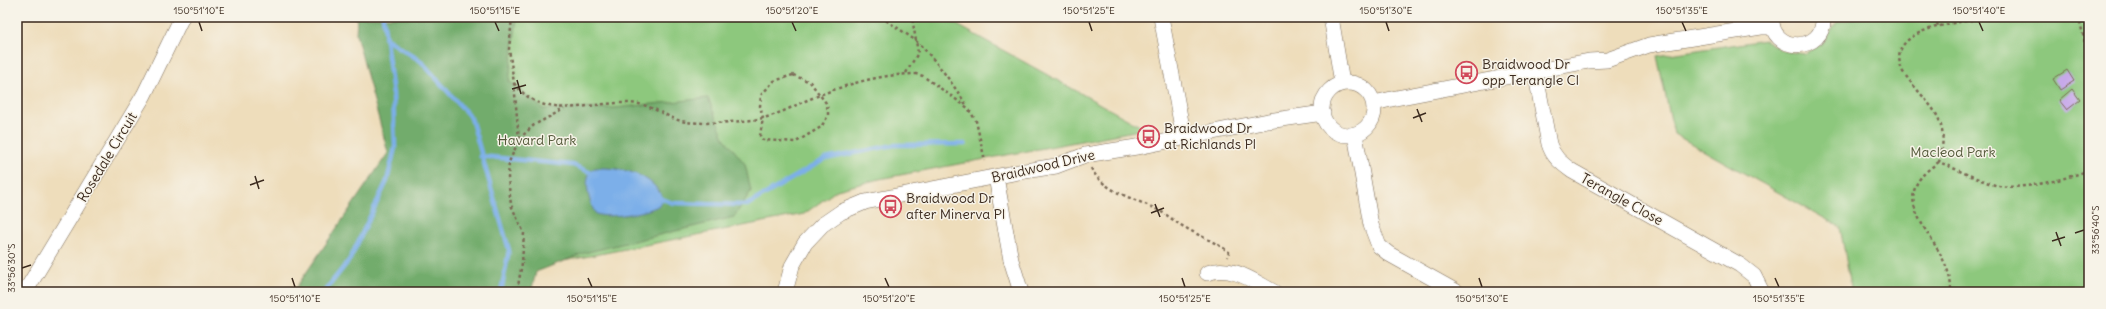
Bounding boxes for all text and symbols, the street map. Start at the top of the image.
text: 150°51'10"E [173,4,225,17]
text: 150°51'15"E [470,4,520,17]
text: 150°51'20"E [766,4,818,17]
text: 150°51'25"E [1063,4,1115,17]
text: 150°51'30"E [1360,4,1413,17]
text: 150°51'35"E [1656,4,1708,17]
text: 150°51'40"E [1953,4,2005,17]
place label: Braidwood Dr opp Terangle Cl [1482,55,1579,89]
bus stop icon: Braidwood Dr opp Terangle Cl [1454,59,1480,85]
street label: Rosedale Circuit [73,108,141,205]
place label: Braidwood Dr at Richlands Pl [1164,119,1256,153]
bus stop icon: Braidwood Dr at Richlands Pl [1136,123,1162,149]
park label: Havard Park [498,131,576,149]
park label: Macleod Park [1910,143,1996,161]
street label: Braidwood Drive [990,145,1096,187]
street label: Terangle Close [1578,169,1666,229]
place label: Braidwood Dr after Minerva Pl [906,189,1005,223]
bus stop icon: Braidwood Dr after Minerva Pl [878,193,904,219]
text: 33°56'40"S [2089,205,2102,255]
text: 33°56'30"S [5,243,18,293]
text: 150°51'10"E [269,292,321,305]
text: 150°51'15"E [567,292,617,305]
text: 150°51'20"E [863,292,915,305]
text: 150°51'25"E [1159,292,1211,305]
text: 150°51'30"E [1456,292,1509,305]
text: 150°51'35"E [1753,292,1805,305]

